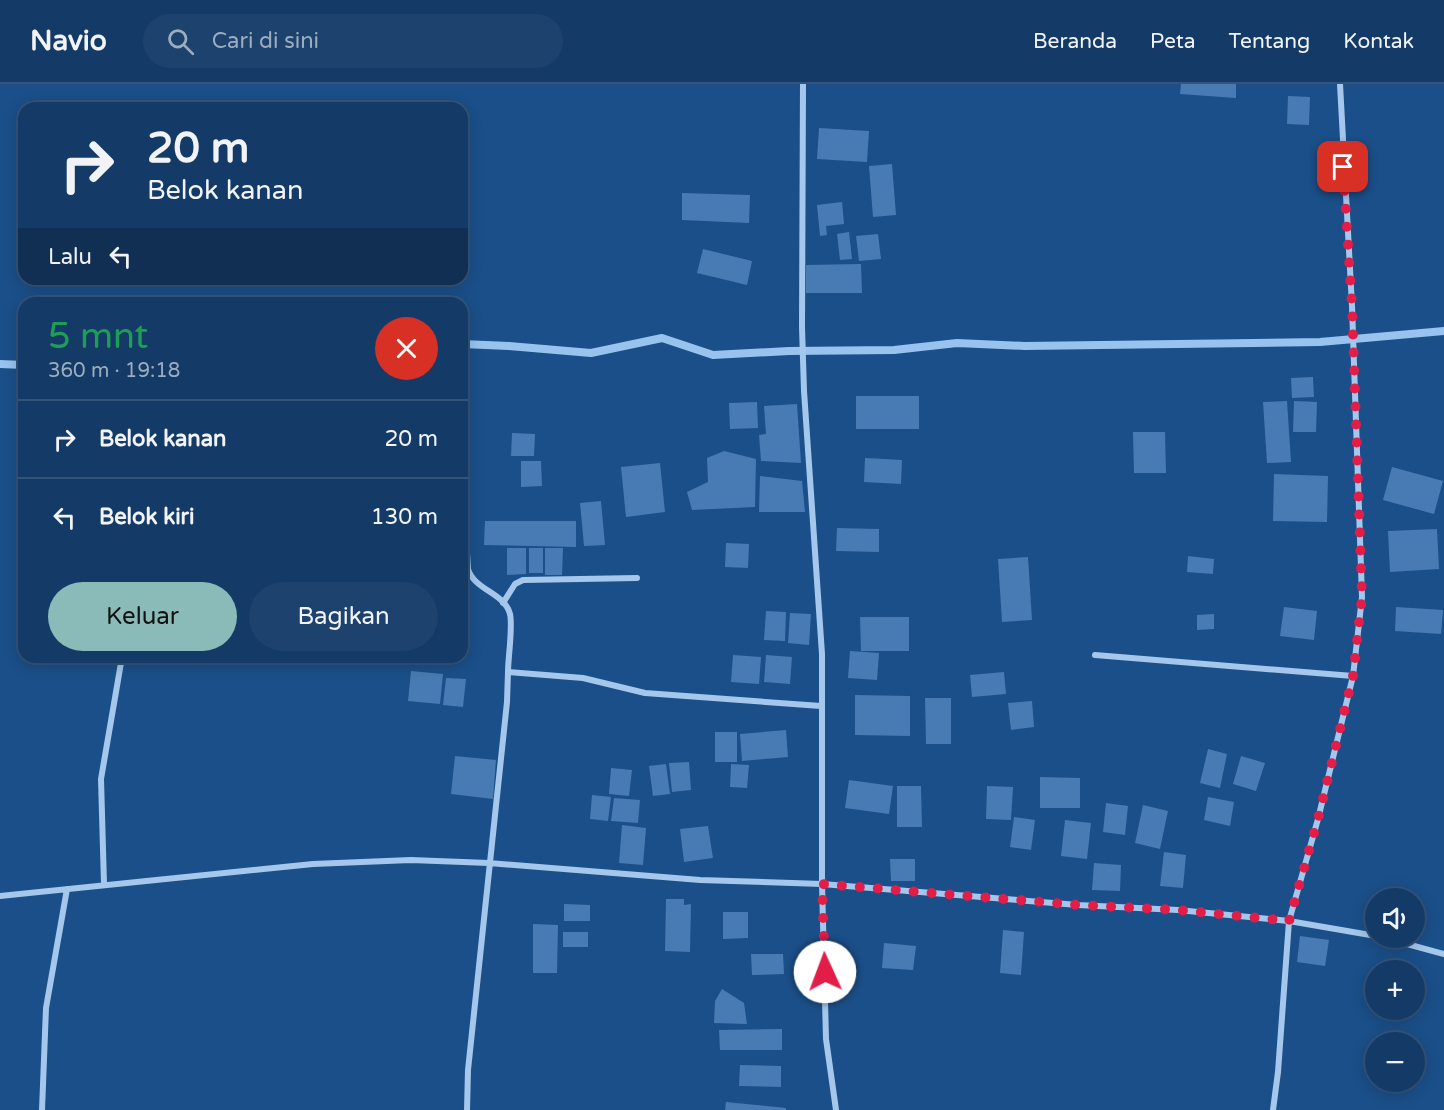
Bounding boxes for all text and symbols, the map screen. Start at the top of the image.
search box [143,14,563,68]
text: Navio [30,24,107,58]
icon: search [164,25,197,58]
text: Cari di sini [212,28,319,54]
text: Beranda [1033,29,1117,54]
text: Peta [1150,29,1196,54]
text: Tentang [1229,29,1310,54]
text: Kontak [1343,29,1414,54]
text: 20 m [147,123,249,174]
icon: right [48,126,126,204]
pin [1317,141,1368,192]
icon: arrive [1326,150,1359,183]
text: Belok kanan [147,174,303,207]
icon: left [104,240,137,273]
text: Lalu [48,244,92,270]
text: 5 mnt [48,315,148,358]
button: close [375,317,438,380]
text: 360 m · 19:18 [48,359,180,383]
icon: right [48,423,81,456]
text: Belok kanan [99,426,226,452]
text: 20 m [384,426,438,452]
icon: left [48,501,81,534]
text: Belok kiri [99,504,195,530]
text: 130 m [371,504,438,530]
button: Keluar [48,582,237,651]
button: Bagikan [249,582,438,651]
map controls [1365,888,1425,1092]
button: sound [1365,888,1425,948]
position arrow [793,940,857,1004]
button: + [1365,960,1425,1020]
button: − [1365,1032,1425,1092]

